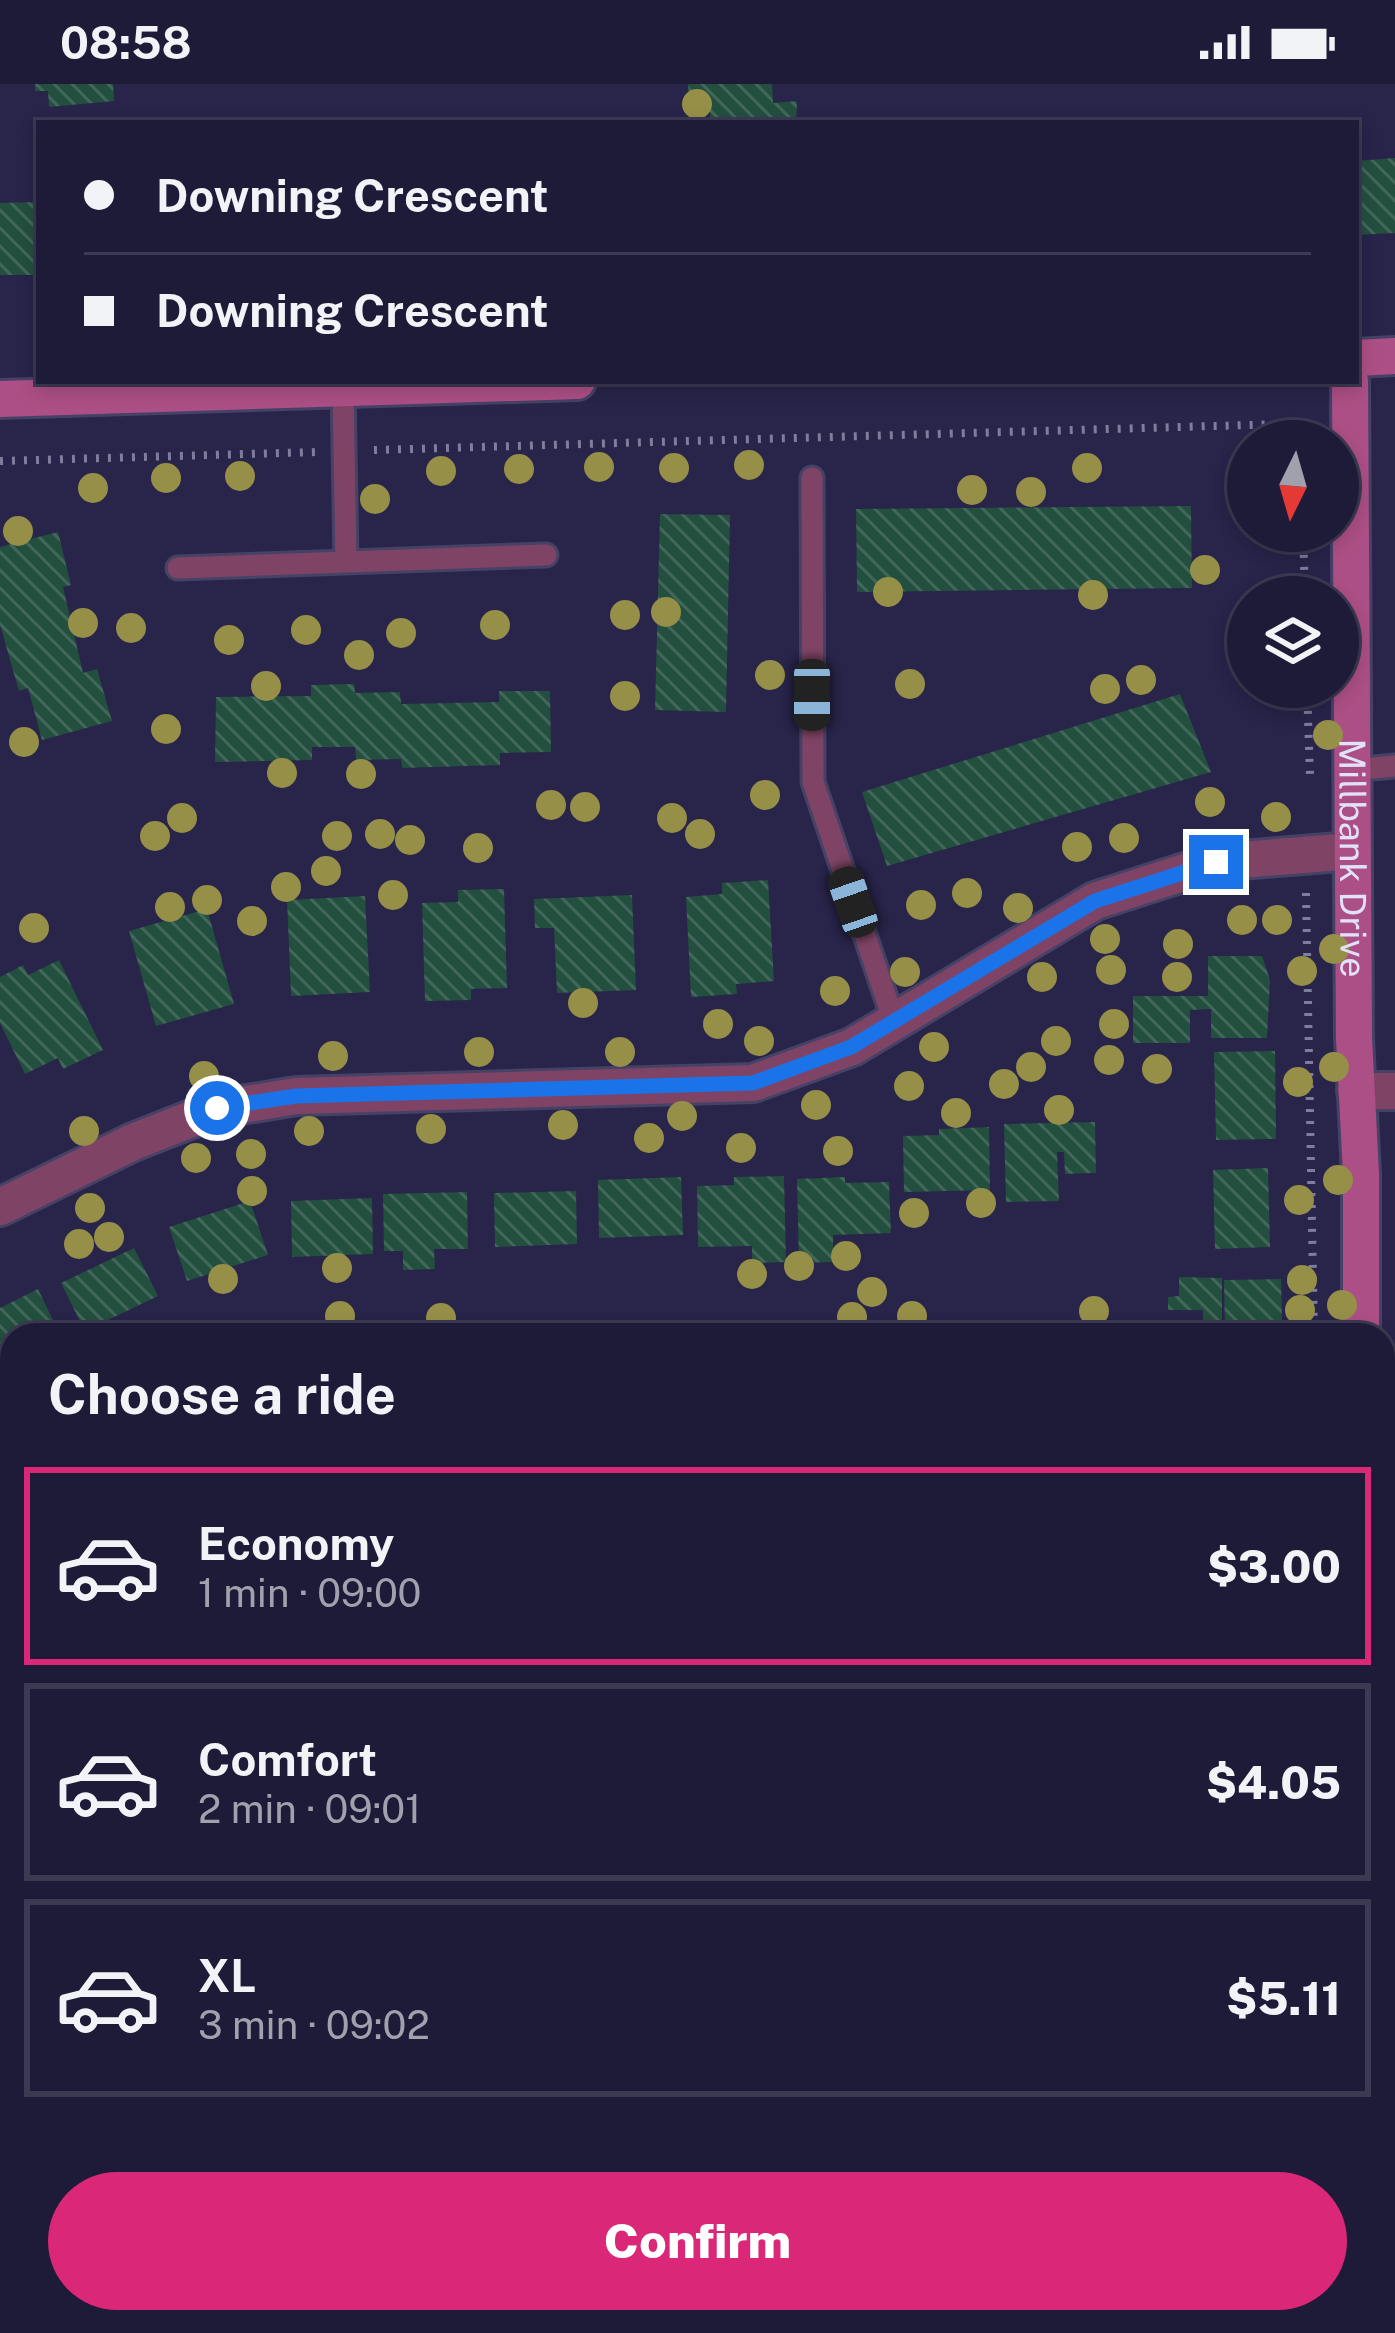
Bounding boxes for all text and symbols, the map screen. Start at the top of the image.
text: 08:58 [60,16,192,69]
text: Downing Crescent [156,169,549,222]
text: Downing Crescent [156,284,549,337]
north arrow [1227,420,1359,552]
map controls [1227,420,1359,708]
button: layers [1227,576,1359,708]
car [794,659,830,731]
street label: Millbank Drive [1331,738,1375,978]
route end [1189,835,1243,889]
car [824,862,882,942]
route start [190,1081,244,1135]
text: Choose a ride [48,1363,396,1426]
icon: car [54,1512,162,1620]
text: Economy [198,1517,394,1570]
text: $3.00 [1207,1540,1341,1593]
text: 1 min · 09:00 [198,1570,421,1616]
icon: car [54,1728,162,1836]
text: Comfort [198,1733,377,1786]
text: $4.05 [1206,1756,1341,1809]
text: 2 min · 09:01 [198,1786,421,1832]
icon: car [54,1944,162,2052]
text: XL [198,1949,256,2002]
text: $5.11 [1226,1972,1341,2025]
text: 3 min · 09:02 [198,2002,430,2048]
button: Confirm [48,2172,1347,2310]

